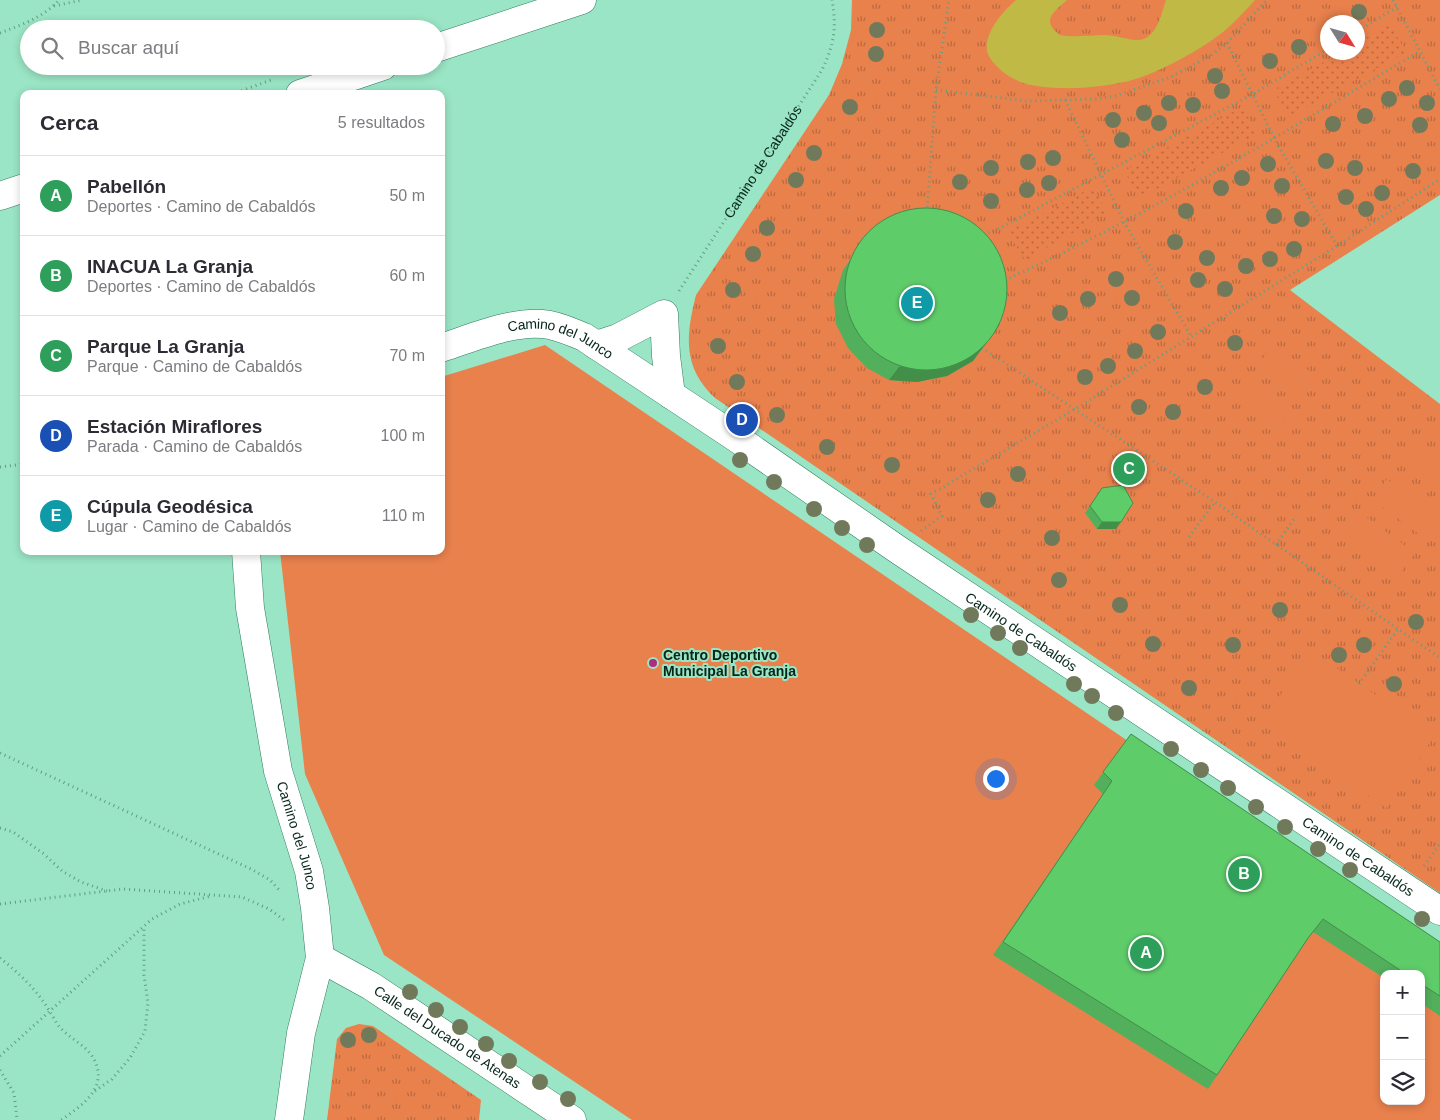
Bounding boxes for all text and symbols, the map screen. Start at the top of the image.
north arrow [1320,15,1365,60]
search box [20,20,445,75]
icon: search [38,34,66,62]
text: Buscar aquí [78,37,179,58]
street label: Camino de Cabaldós [720,102,805,221]
text: Cerca [40,111,98,134]
text: 5 resultados [338,114,425,131]
text: Pabellón [87,176,166,197]
text: A [50,187,62,204]
text: 50 m [389,187,425,204]
text: Deportes · Camino de Cabaldós [87,198,316,215]
text: INACUA La Granja [87,256,253,277]
text: B [50,267,62,284]
text: 60 m [389,267,425,284]
text: Deportes · Camino de Cabaldós [87,278,316,295]
pin: E [901,284,933,322]
street label: Camino del Junco [506,315,616,362]
text: Parque La Granja [87,336,244,357]
text: C [50,347,62,364]
text: 70 m [389,347,425,364]
text: Parque · Camino de Cabaldós [87,358,302,375]
pin: D [726,401,758,439]
text: Estación Miraflores [87,416,262,437]
text: D [50,427,62,444]
text: 100 m [381,427,425,444]
text: Parada · Camino de Cabaldós [87,438,302,455]
pin: C [1113,450,1145,488]
text: Cúpula Geodésica [87,496,253,517]
text: E [51,507,61,524]
text: 110 m [382,507,425,524]
text: Lugar · Camino de Cabaldós [87,518,292,535]
street label: Camino de Cabaldós [962,589,1080,675]
place label: Centro Deportivo Municipal La Granja [663,647,796,679]
marker: Centro Deportivo Municipal La Granja [647,657,659,669]
your location [983,766,1009,792]
street label: Camino del Junco [274,779,320,891]
street label: Camino de Cabaldós [1299,813,1417,899]
pin: B [1228,855,1260,893]
pin: A [1130,934,1162,972]
map controls [1380,970,1425,1105]
button: + [1380,970,1425,1015]
street label: Calle del Ducado de Atenas [371,982,524,1092]
button: − [1380,1015,1425,1060]
button: layers [1380,1060,1425,1105]

